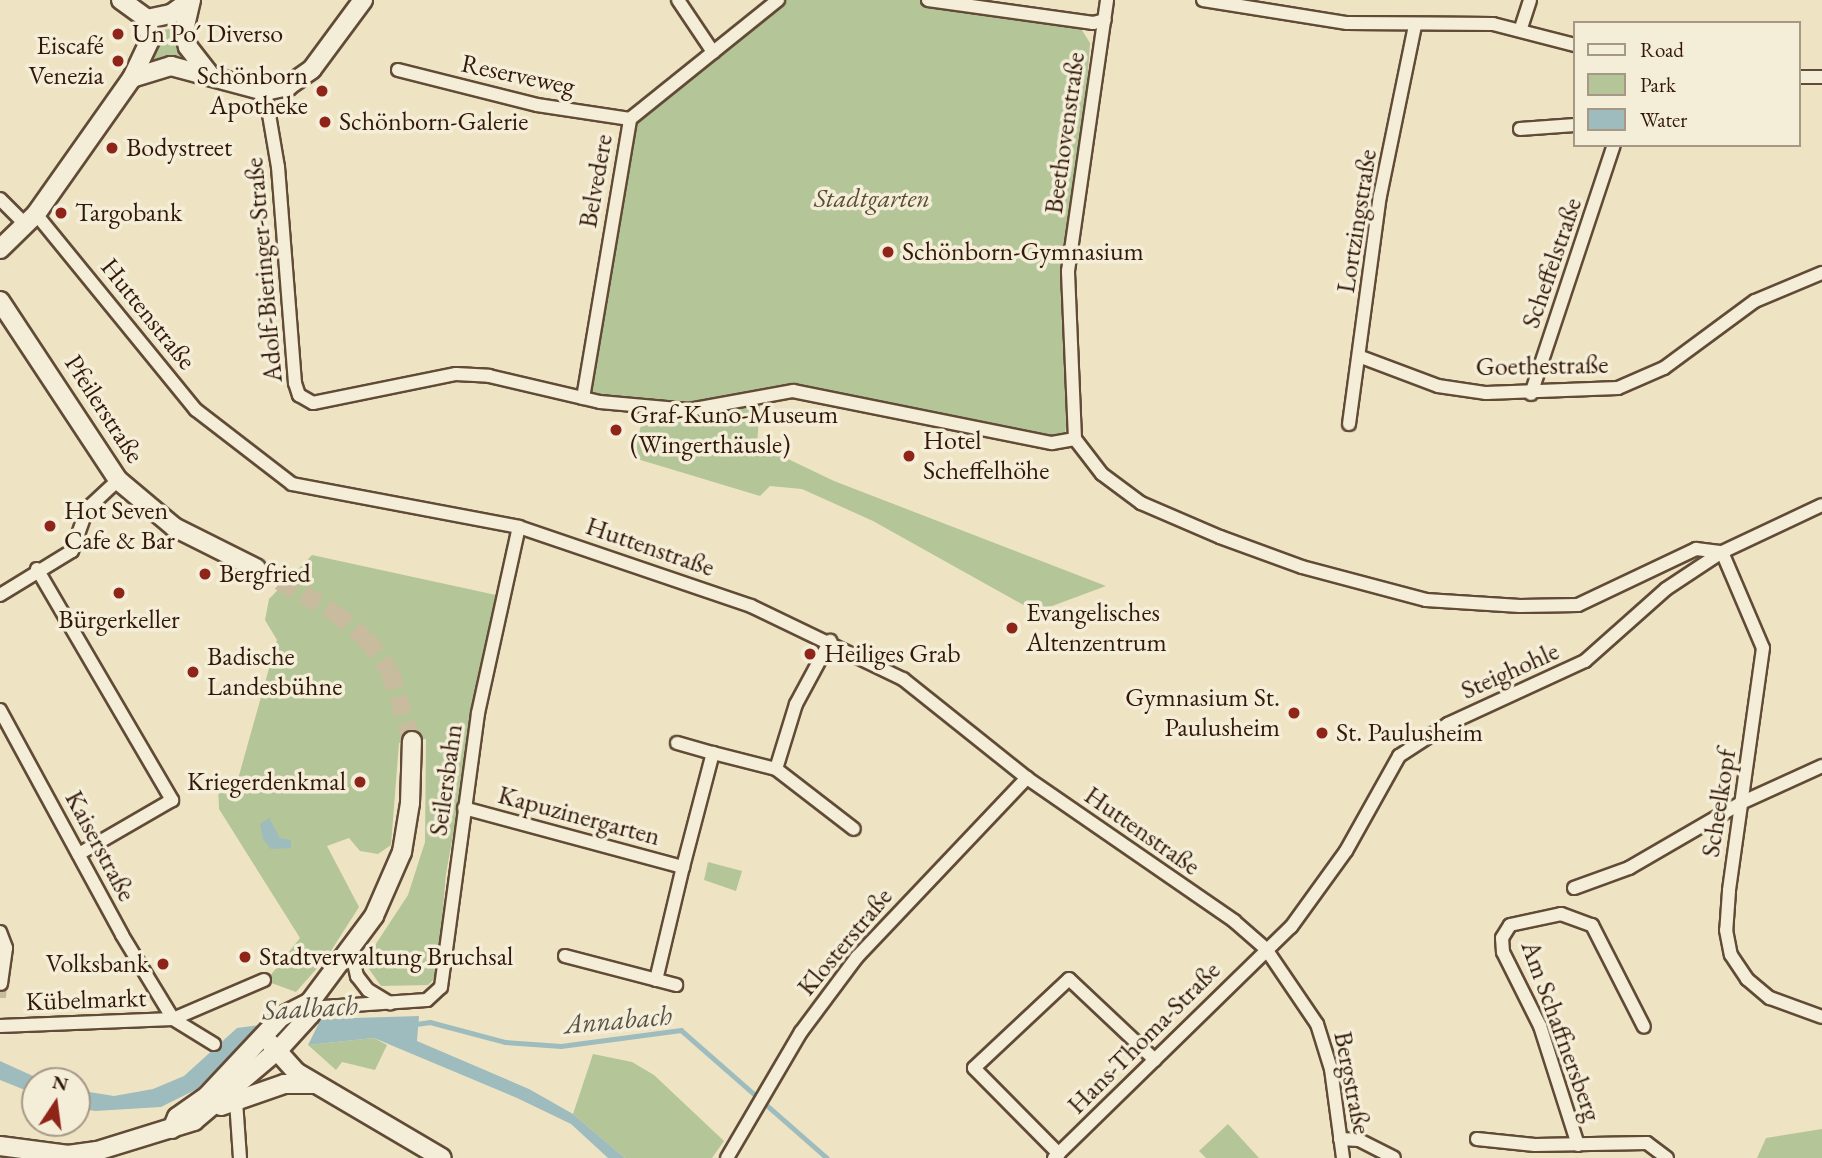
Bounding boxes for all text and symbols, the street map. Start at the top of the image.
place label: Un Po´ Diverso [132,18,283,50]
legend [1574,21,1801,147]
marker: Un Po´ Diverso [110,26,126,42]
place label: Eiscafé Venezia [29,30,104,92]
text: Road [1640,36,1684,63]
street label: Reserveweg [458,48,578,102]
street label: Beethovenstraße [1038,50,1092,216]
marker: Eiscafé Venezia [110,53,126,69]
place label: Schönborn Apotheke [197,60,308,122]
text: Park [1640,71,1676,98]
marker: Schönborn Apotheke [314,83,330,99]
place label: Schönborn-Galerie [339,106,528,138]
text: Water [1640,106,1687,133]
marker: Schönborn-Galerie [317,114,333,130]
place label: Bodystreet [126,132,232,164]
street label: Belvedere [572,132,620,230]
marker: Bodystreet [104,140,120,156]
street label: Lortzingstraße [1330,147,1384,295]
street label: Adolf-Bieringer-Straße [239,156,289,384]
park label: Stadtgarten [814,183,930,215]
street label: Scheffelstraße [1515,194,1589,332]
place label: Targobank [75,197,182,229]
marker: Targobank [53,205,69,221]
place label: Schönborn-Gymnasium [902,236,1144,268]
marker: Schönborn-Gymnasium [880,244,896,260]
street label: Huttenstraße [94,252,202,376]
street label: Pfeilerstraße [58,349,150,469]
street label: Goethestraße [1475,349,1609,383]
place label: Graf-Kuno-Museum (Wingerthäusle) [630,399,838,460]
marker: Graf-Kuno-Museum (Wingerthäusle) [608,422,624,438]
place label: Hotel Scheffelhöhe [923,425,1049,486]
marker: Hotel Scheffelhöhe [901,448,917,464]
place label: Hot Seven Cafe & Bar [64,495,175,556]
street label: Huttenstraße [582,510,718,584]
marker: Hot Seven Cafe & Bar [42,518,58,534]
place label: Bergfried [219,558,311,590]
marker: Bergfried [197,566,213,582]
marker: Bürgerkeller [111,585,127,601]
place label: Evangelisches Altenzentrum [1026,597,1167,658]
place label: Bürgerkeller [58,604,180,636]
marker: Evangelisches Altenzentrum [1004,620,1020,636]
street label: Steighohle [1456,636,1564,706]
place label: Heiliges Grab [824,638,961,670]
place label: Badische Landesbühne [207,641,342,702]
marker: Heiliges Grab [802,646,818,662]
marker: Badische Landesbühne [185,664,201,680]
place label: Gymnasium St. Paulusheim [1125,682,1280,744]
marker: Gymnasium St. Paulusheim [1286,705,1302,721]
place label: St. Paulusheim [1336,717,1483,749]
street label: Seilersbahn [423,722,469,838]
marker: St. Paulusheim [1314,725,1330,741]
street label: Scheelkopf [1695,747,1743,859]
place label: Kriegerdenkmal [187,766,346,798]
marker: Kriegerdenkmal [352,774,368,790]
street label: Kapuzinergarten [495,779,663,853]
street label: Huttenstraße [1078,780,1206,882]
street label: Kaiserstraße [58,785,142,907]
street label: Klosterstraße [791,882,899,1002]
street label: Am Schaffnersberg [1514,937,1608,1125]
place label: Stadtverwaltung Bruchsal [259,941,513,973]
place label: Volksbank [46,948,149,980]
marker: Stadtverwaltung Bruchsal [237,949,253,965]
street label: Hans-Thoma-Straße [1061,955,1227,1121]
marker: Volksbank [155,956,171,972]
street label: Kübelmarkt [25,982,147,1018]
water label: Saalbach [261,988,359,1026]
water label: Annabach [563,998,673,1040]
street label: Bergstraße [1327,1029,1377,1137]
north arrow [21,1067,91,1137]
text: N [50,1069,71,1097]

